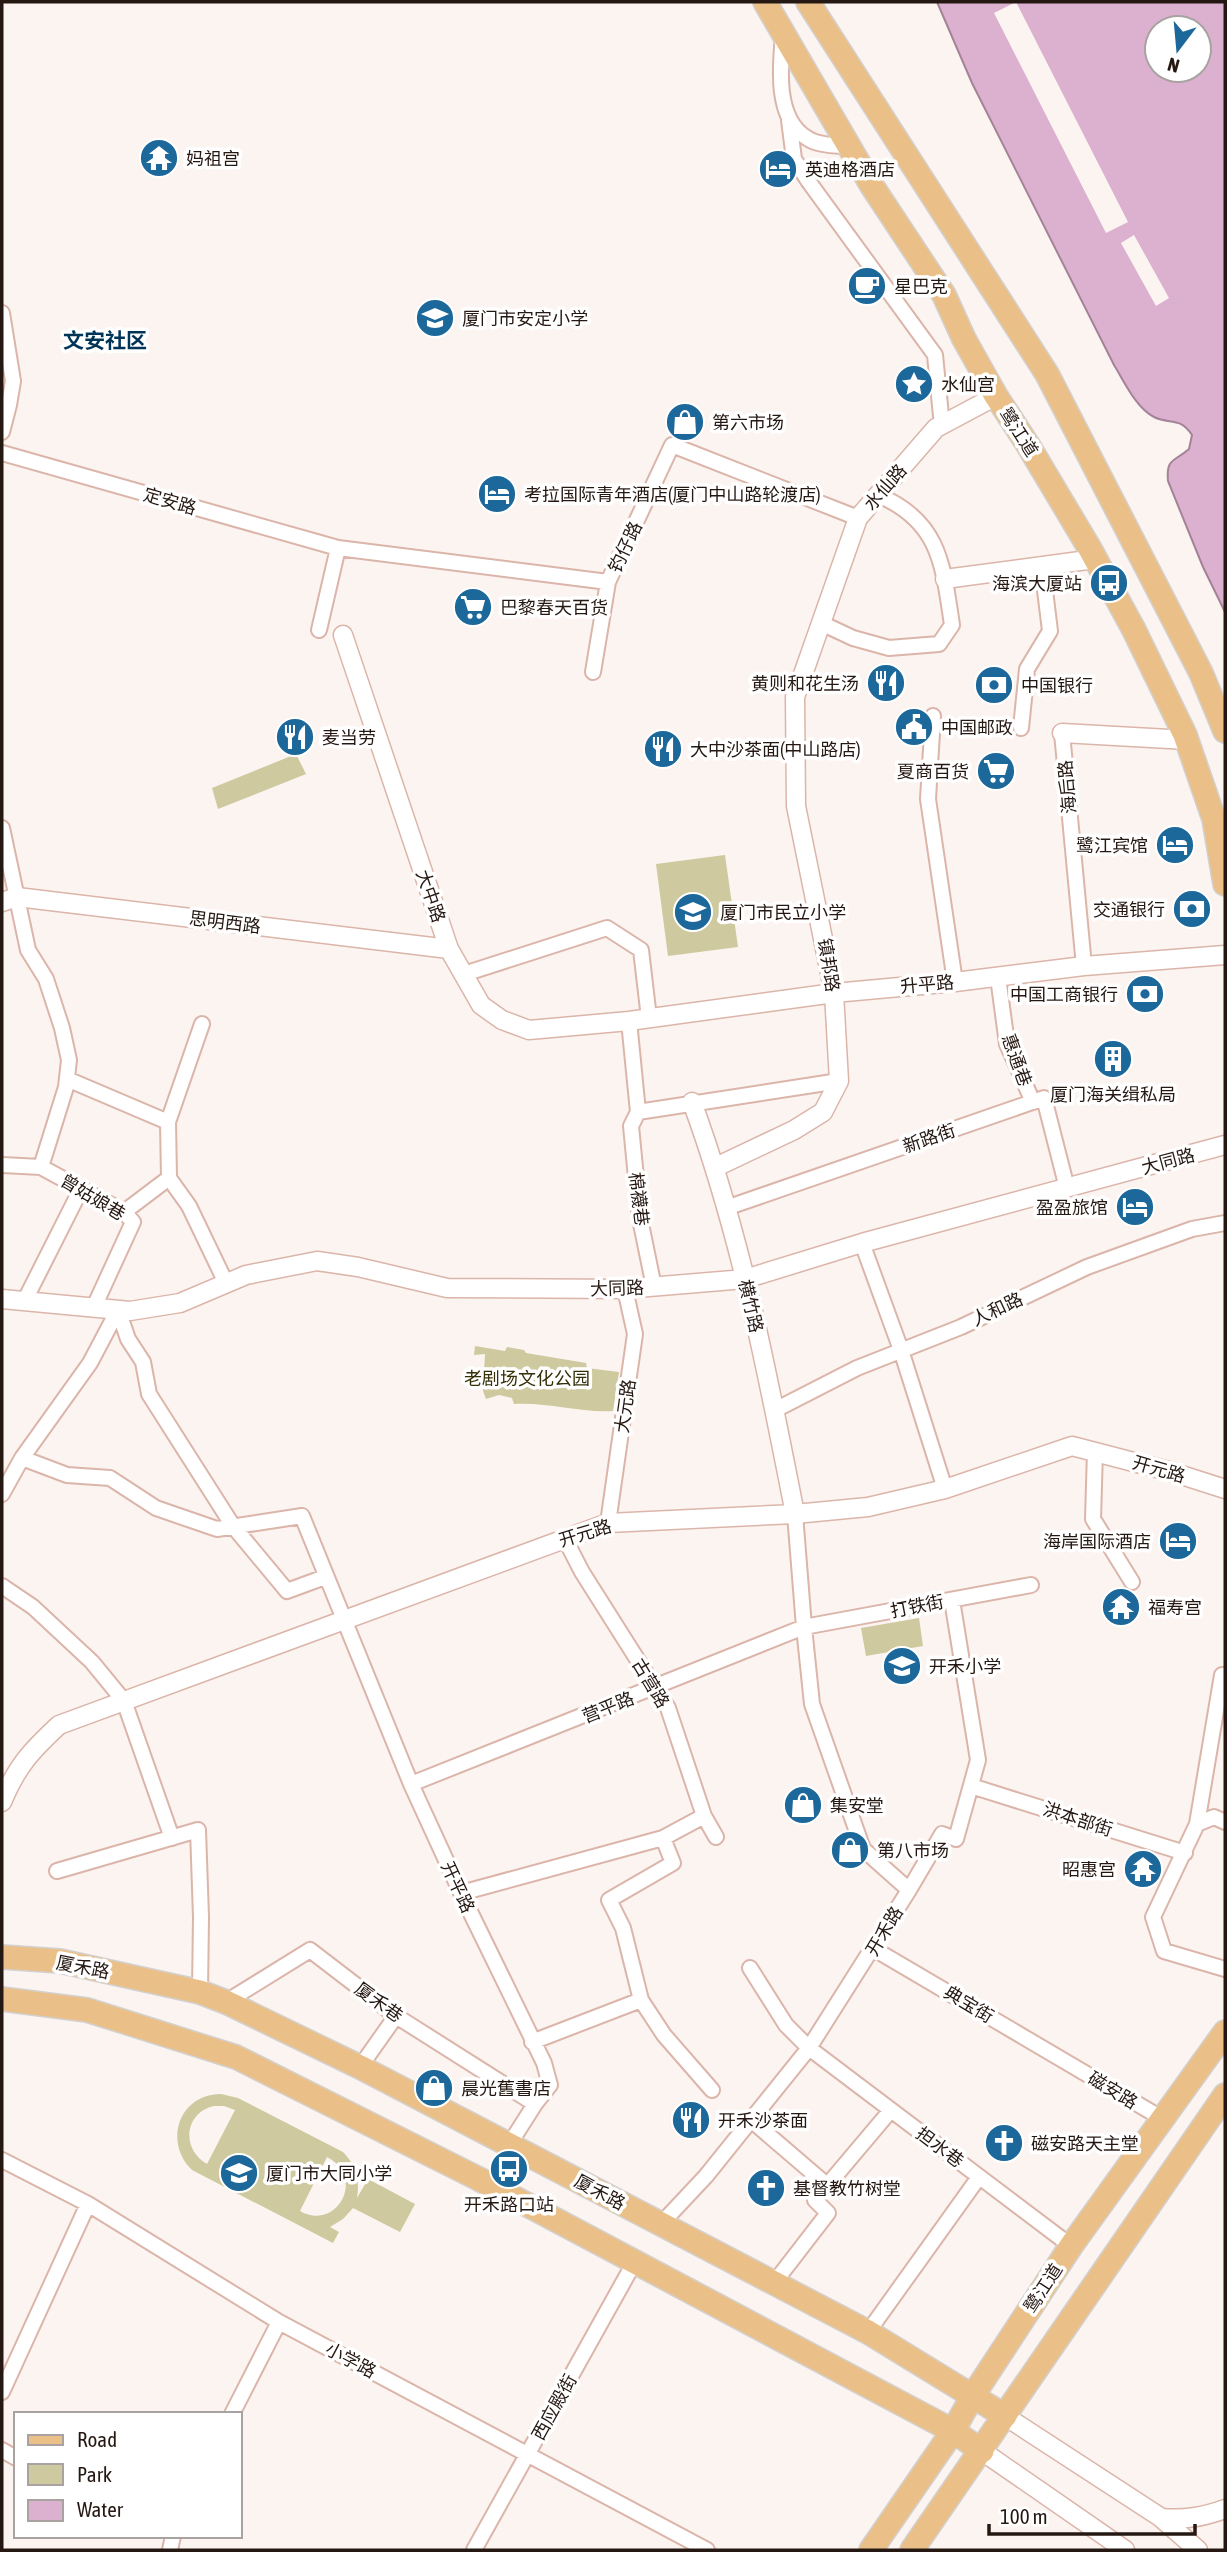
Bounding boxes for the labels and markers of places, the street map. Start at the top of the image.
temple icon: 妈祖宫 [138,137,180,179]
place label: 妈祖宫 [186,148,240,169]
hotel icon: 英迪格酒店 [757,148,799,190]
place label: 英迪格酒店 [805,159,895,180]
cafe icon: 星巴克 [846,265,888,307]
place label: 星巴克 [894,276,948,297]
school or university icon: 厦门市安定小学 [414,297,456,339]
place label: 厦门市安定小学 [462,308,588,329]
place icon: 水仙宫 [893,363,935,405]
place label: 水仙宫 [941,374,995,395]
shop icon: 第六市场 [664,401,706,443]
place label: 第六市场 [712,412,784,433]
hotel icon: 考拉国际青年酒店(厦门中山路轮渡店) [476,473,518,515]
place label: 考拉国际青年酒店(厦门中山路轮渡店) [524,484,821,505]
bus stop icon: 海滨大厦站 [1088,562,1130,604]
place label: 海滨大厦站 [992,573,1082,594]
supermarket icon: 巴黎春天百货 [452,586,494,628]
place label: 巴黎春天百货 [500,597,608,618]
restaurant icon: 黄则和花生汤 [865,662,907,704]
bank icon: 中国银行 [973,664,1015,706]
place label: 黄则和花生汤 [751,673,859,694]
place label: 中国银行 [1021,675,1093,696]
public building icon: 中国邮政 [893,706,935,748]
restaurant icon: 麦当劳 [274,716,316,758]
place label: 中国邮政 [941,717,1013,738]
place label: 麦当劳 [322,727,376,748]
restaurant icon: 大中沙茶面(中山路店) [642,728,684,770]
place label: 大中沙茶面(中山路店) [690,739,861,760]
supermarket icon: 夏商百货 [975,750,1017,792]
place label: 夏商百货 [897,761,969,782]
hotel icon: 鹭江宾馆 [1154,824,1196,866]
place label: 鹭江宾馆 [1076,835,1148,856]
bank icon: 交通银行 [1171,888,1213,930]
school or university icon: 厦门市民立小学 [672,891,714,933]
place label: 交通银行 [1093,899,1165,920]
place label: 厦门市民立小学 [720,902,846,923]
bank icon: 中国工商银行 [1124,973,1166,1015]
place label: 中国工商银行 [1010,984,1118,1005]
building icon: 厦门海关缉私局 [1092,1038,1134,1080]
place label: 厦门海关缉私局 [1050,1084,1176,1105]
hotel icon: 盈盈旅馆 [1114,1186,1156,1228]
place label: 盈盈旅馆 [1036,1197,1108,1218]
hotel icon: 海岸国际酒店 [1157,1520,1199,1562]
place label: 海岸国际酒店 [1043,1531,1151,1552]
temple icon: 福寿宫 [1100,1586,1142,1628]
place label: 福寿宫 [1148,1597,1202,1618]
school or university icon: 开禾小学 [881,1645,923,1687]
place label: 开禾小学 [929,1656,1001,1677]
shop icon: 集安堂 [782,1784,824,1826]
place label: 集安堂 [830,1795,884,1816]
shop icon: 第八市场 [829,1829,871,1871]
place label: 第八市场 [877,1840,949,1861]
temple icon: 昭惠宫 [1122,1848,1164,1890]
place label: 昭惠宫 [1062,1859,1116,1880]
shop icon: 晨光舊書店 [413,2067,455,2109]
place label: 晨光舊書店 [461,2078,551,2099]
restaurant icon: 开禾沙茶面 [670,2099,712,2141]
place label: 开禾沙茶面 [718,2110,808,2131]
church icon: 磁安路天主堂 [983,2122,1025,2164]
place label: 磁安路天主堂 [1031,2133,1139,2154]
bus stop icon: 开禾路口站 [488,2148,530,2190]
school or university icon: 厦门市大同小学 [218,2152,260,2194]
place label: 厦门市大同小学 [266,2163,392,2184]
church icon: 基督教竹树堂 [745,2167,787,2209]
place label: 基督教竹树堂 [793,2178,901,2199]
place label: 开禾路口站 [464,2194,554,2215]

